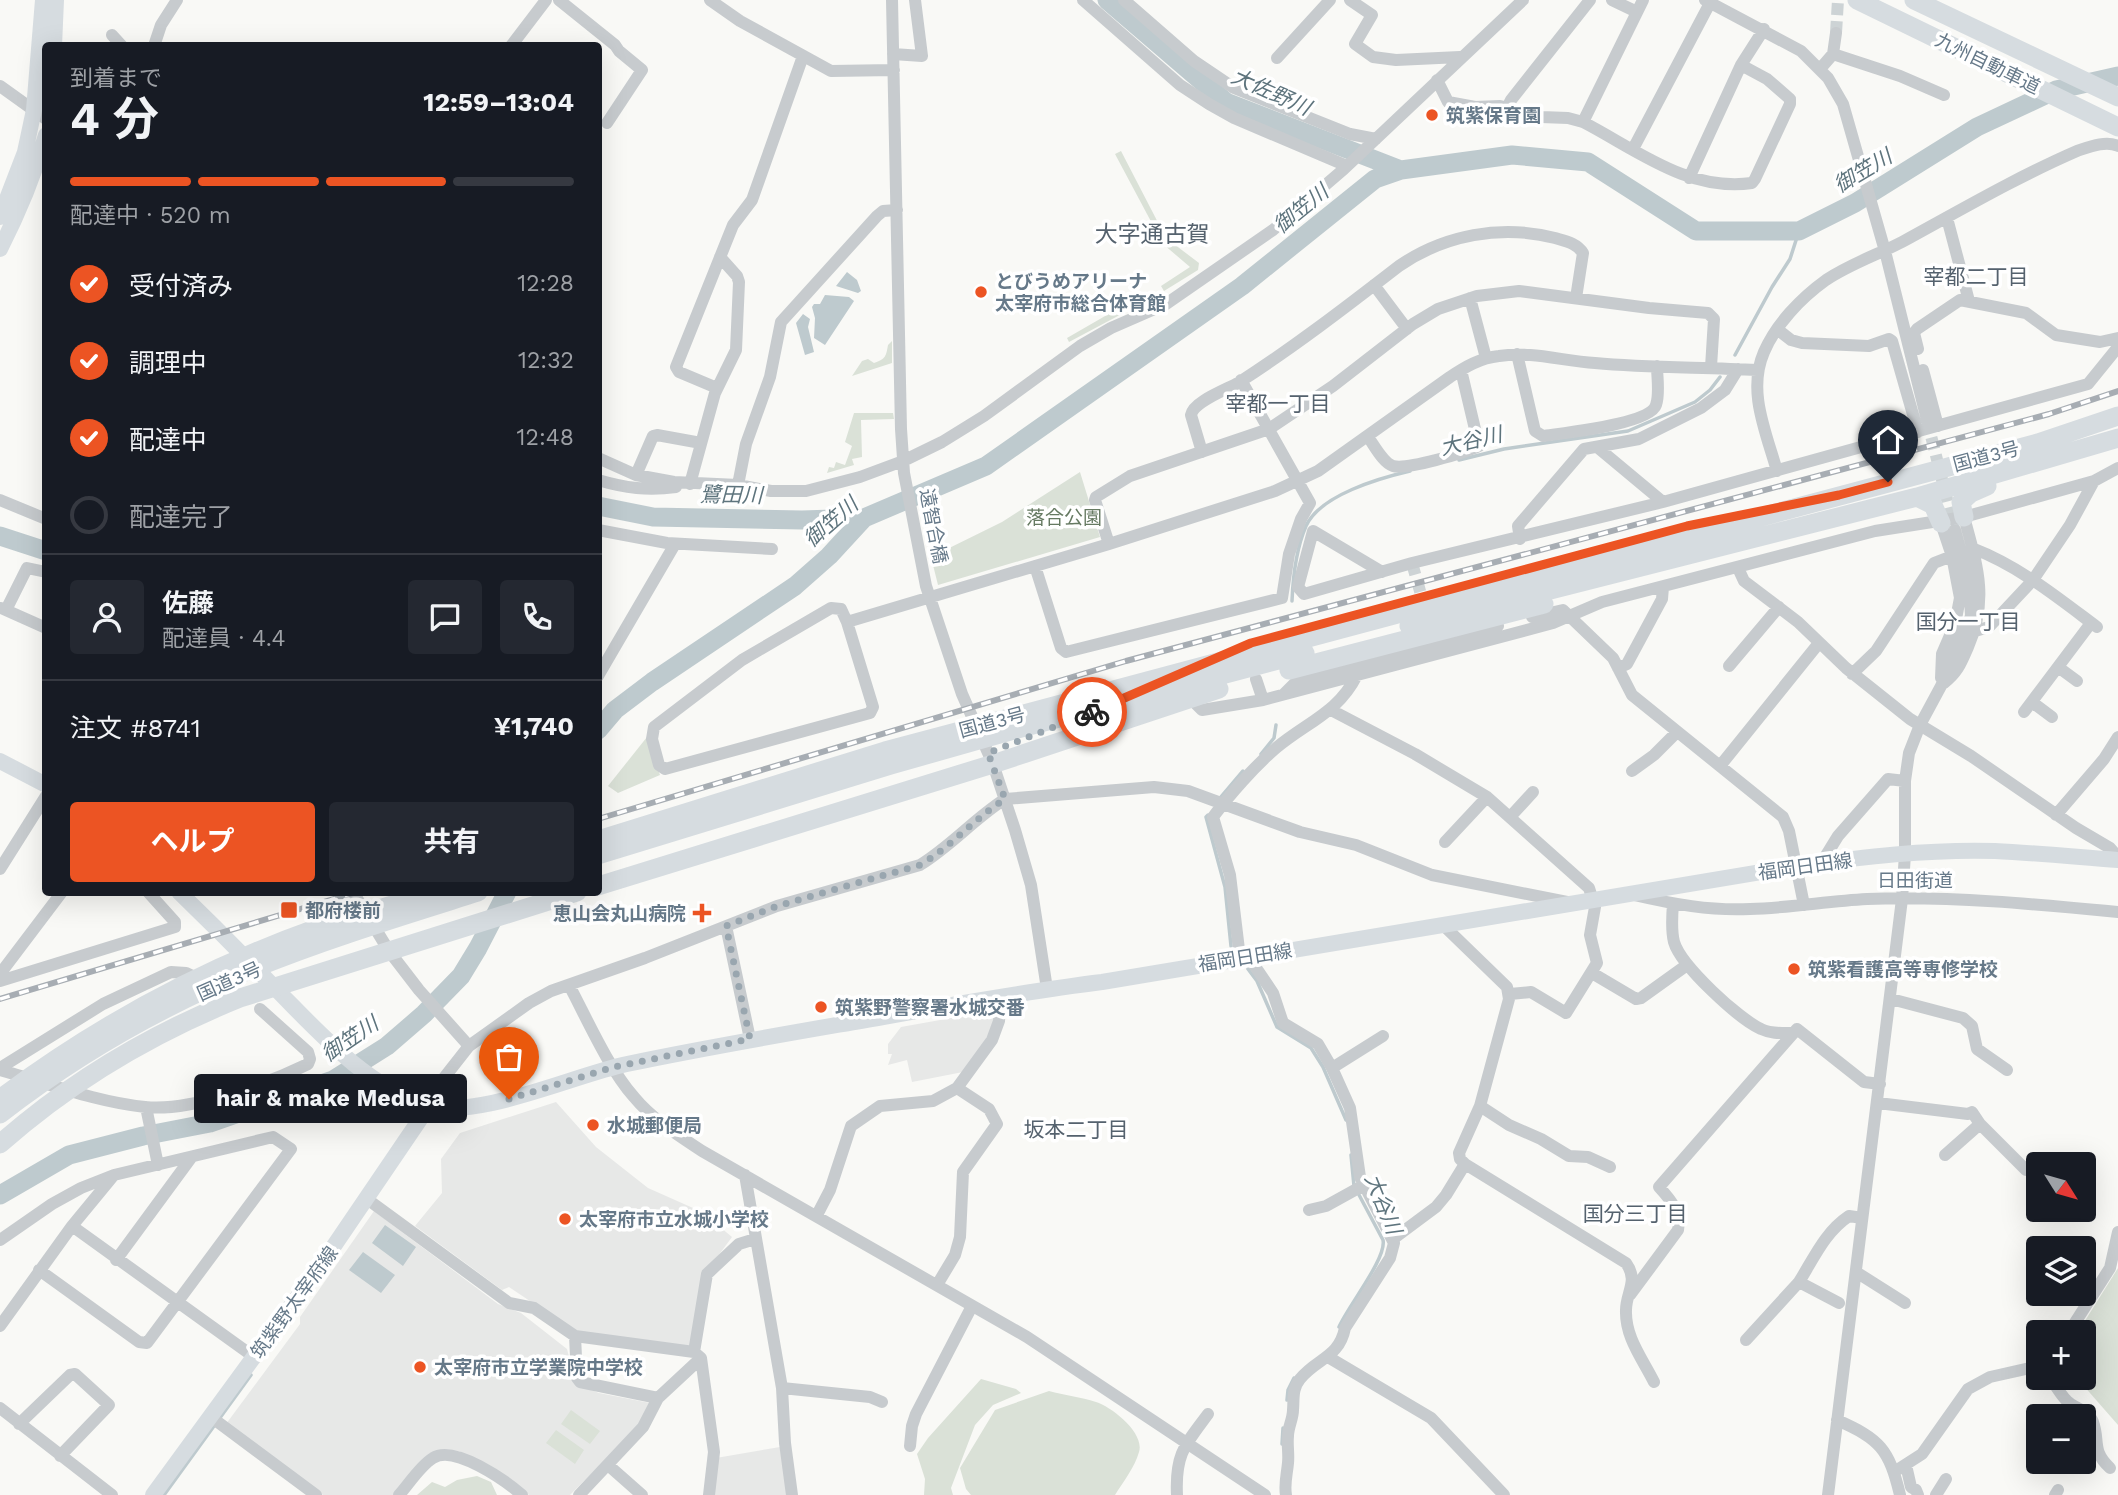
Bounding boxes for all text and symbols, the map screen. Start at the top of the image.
street label: 九州自動車道 [1932,28,2044,99]
water label: 大佐野川 [1228,63,1316,121]
text: 到着まで [70,65,162,92]
text: 12:59–13:04 [423,87,574,117]
text: 4 分 [70,92,159,146]
place label: 筑紫保育園 [1446,104,1541,127]
marker: 筑紫保育園 [1424,107,1440,123]
water label: 御笠川 [1829,143,1898,198]
water label: 御笠川 [1268,178,1335,238]
text: 配達中 · 520 m [70,202,231,229]
district label: 大字通古賀 [1095,221,1210,248]
district label: 宰都二丁目 [1924,264,2029,289]
icon: check [70,265,108,303]
text: 12:28 [517,270,574,297]
place label: とびうめアリーナ 太宰府市総合体育館 [995,270,1166,315]
text: 受付済み [129,271,233,301]
marker: とびうめアリーナ 太宰府市総合体育館 [973,284,989,300]
icon: check [70,342,108,380]
text: 12:32 [518,347,574,374]
text: 調理中 [129,348,207,378]
district label: 宰都一丁目 [1226,391,1331,416]
pin [1858,410,1918,482]
icon: check [70,419,108,457]
water label: 大谷川 [1437,421,1506,460]
icon: home [1869,421,1907,459]
text: 12:48 [517,424,574,451]
text: 配達中 [129,425,207,455]
street label: 国道3号 [1950,437,2022,476]
water label: 鷺田川 [699,481,765,508]
street label: 遠智合橋 [915,487,952,566]
water label: 御笠川 [799,490,864,552]
text: 配達完了 [129,502,233,532]
park label: 落合公園 [1026,506,1102,529]
button: person [70,580,144,654]
button: chat [408,580,482,654]
button: phone [500,580,574,654]
text: 佐藤 [162,588,214,618]
district label: 国分一丁目 [1916,609,2021,634]
text: 配達員 · 4.4 [162,625,286,652]
courier [1057,677,1127,747]
icon: bike [1073,693,1111,731]
street label: 国道3号 [956,703,1028,742]
text: ¥1,740 [494,711,574,741]
text: 注文 #8741 [70,713,201,743]
button: ヘルプ [70,802,315,882]
button: 共有 [329,802,574,882]
street label: 福岡日田線 [1756,848,1854,884]
street label: 日田街道 [1877,869,1953,892]
place label: 都府楼前 [305,899,381,922]
marker: 都府楼前 [279,900,299,920]
place label: 恵山会丸山病院 [553,902,686,925]
marker: 恵山会丸山病院 [692,903,712,923]
street label: 福岡日田線 [1196,939,1294,976]
street label: 国道3号 [193,957,265,1006]
place label: 筑紫看護高等専修学校 [1808,958,1998,981]
marker: 筑紫看護高等専修学校 [1786,961,1802,977]
place label: 筑紫野警察署水城交番 [835,996,1025,1019]
marker: 筑紫野警察署水城交番 [813,999,829,1015]
water label: 御笠川 [317,1009,384,1067]
pin [479,1027,539,1099]
icon: bag [490,1038,528,1076]
callout: hair & make Medusa [194,1074,467,1124]
text: hair & make Medusa [216,1085,445,1112]
place label: 水城郵便局 [607,1114,702,1137]
marker: 水城郵便局 [585,1117,601,1133]
district label: 坂本二丁目 [1024,1117,1129,1142]
north arrow [2026,1152,2096,1222]
map controls [2026,1152,2096,1474]
water label: 大谷川 [1360,1170,1408,1240]
district label: 国分三丁目 [1583,1201,1688,1226]
place label: 太宰府市立水城小学校 [579,1208,769,1231]
marker: 太宰府市立水城小学校 [557,1211,573,1227]
button: layers [2026,1236,2096,1306]
street label: 筑紫野太宰府線 [246,1242,343,1363]
button: + [2026,1320,2096,1390]
place label: 太宰府市立学業院中学校 [434,1356,643,1379]
marker: 太宰府市立学業院中学校 [412,1359,428,1375]
button: − [2026,1404,2096,1474]

